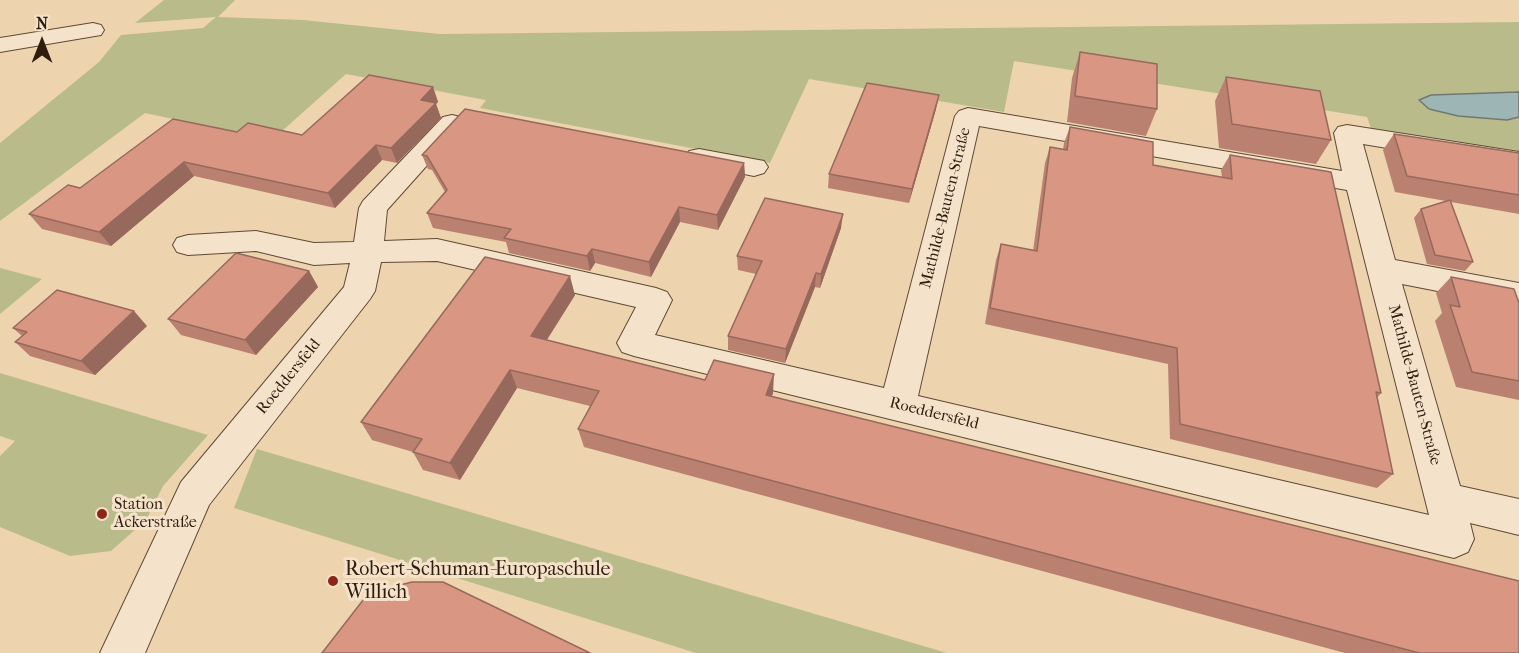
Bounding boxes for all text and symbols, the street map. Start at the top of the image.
north arrow [12,12,72,72]
text: N [36,14,48,33]
street label: Mathilde-Bauten-Straße [917,126,975,290]
street label: Mathilde-Bauten-Straße [1383,303,1445,467]
street label: Roeddersfeld [253,335,325,419]
street label: Roeddersfeld [887,394,981,434]
place label: Station Ackerstraße [114,495,197,533]
marker: Station Ackerstraße [95,507,109,521]
place label: Robert-Schuman-Europaschule Willich [345,558,610,605]
marker: Robert-Schuman-Europaschule Willich [326,574,340,588]

